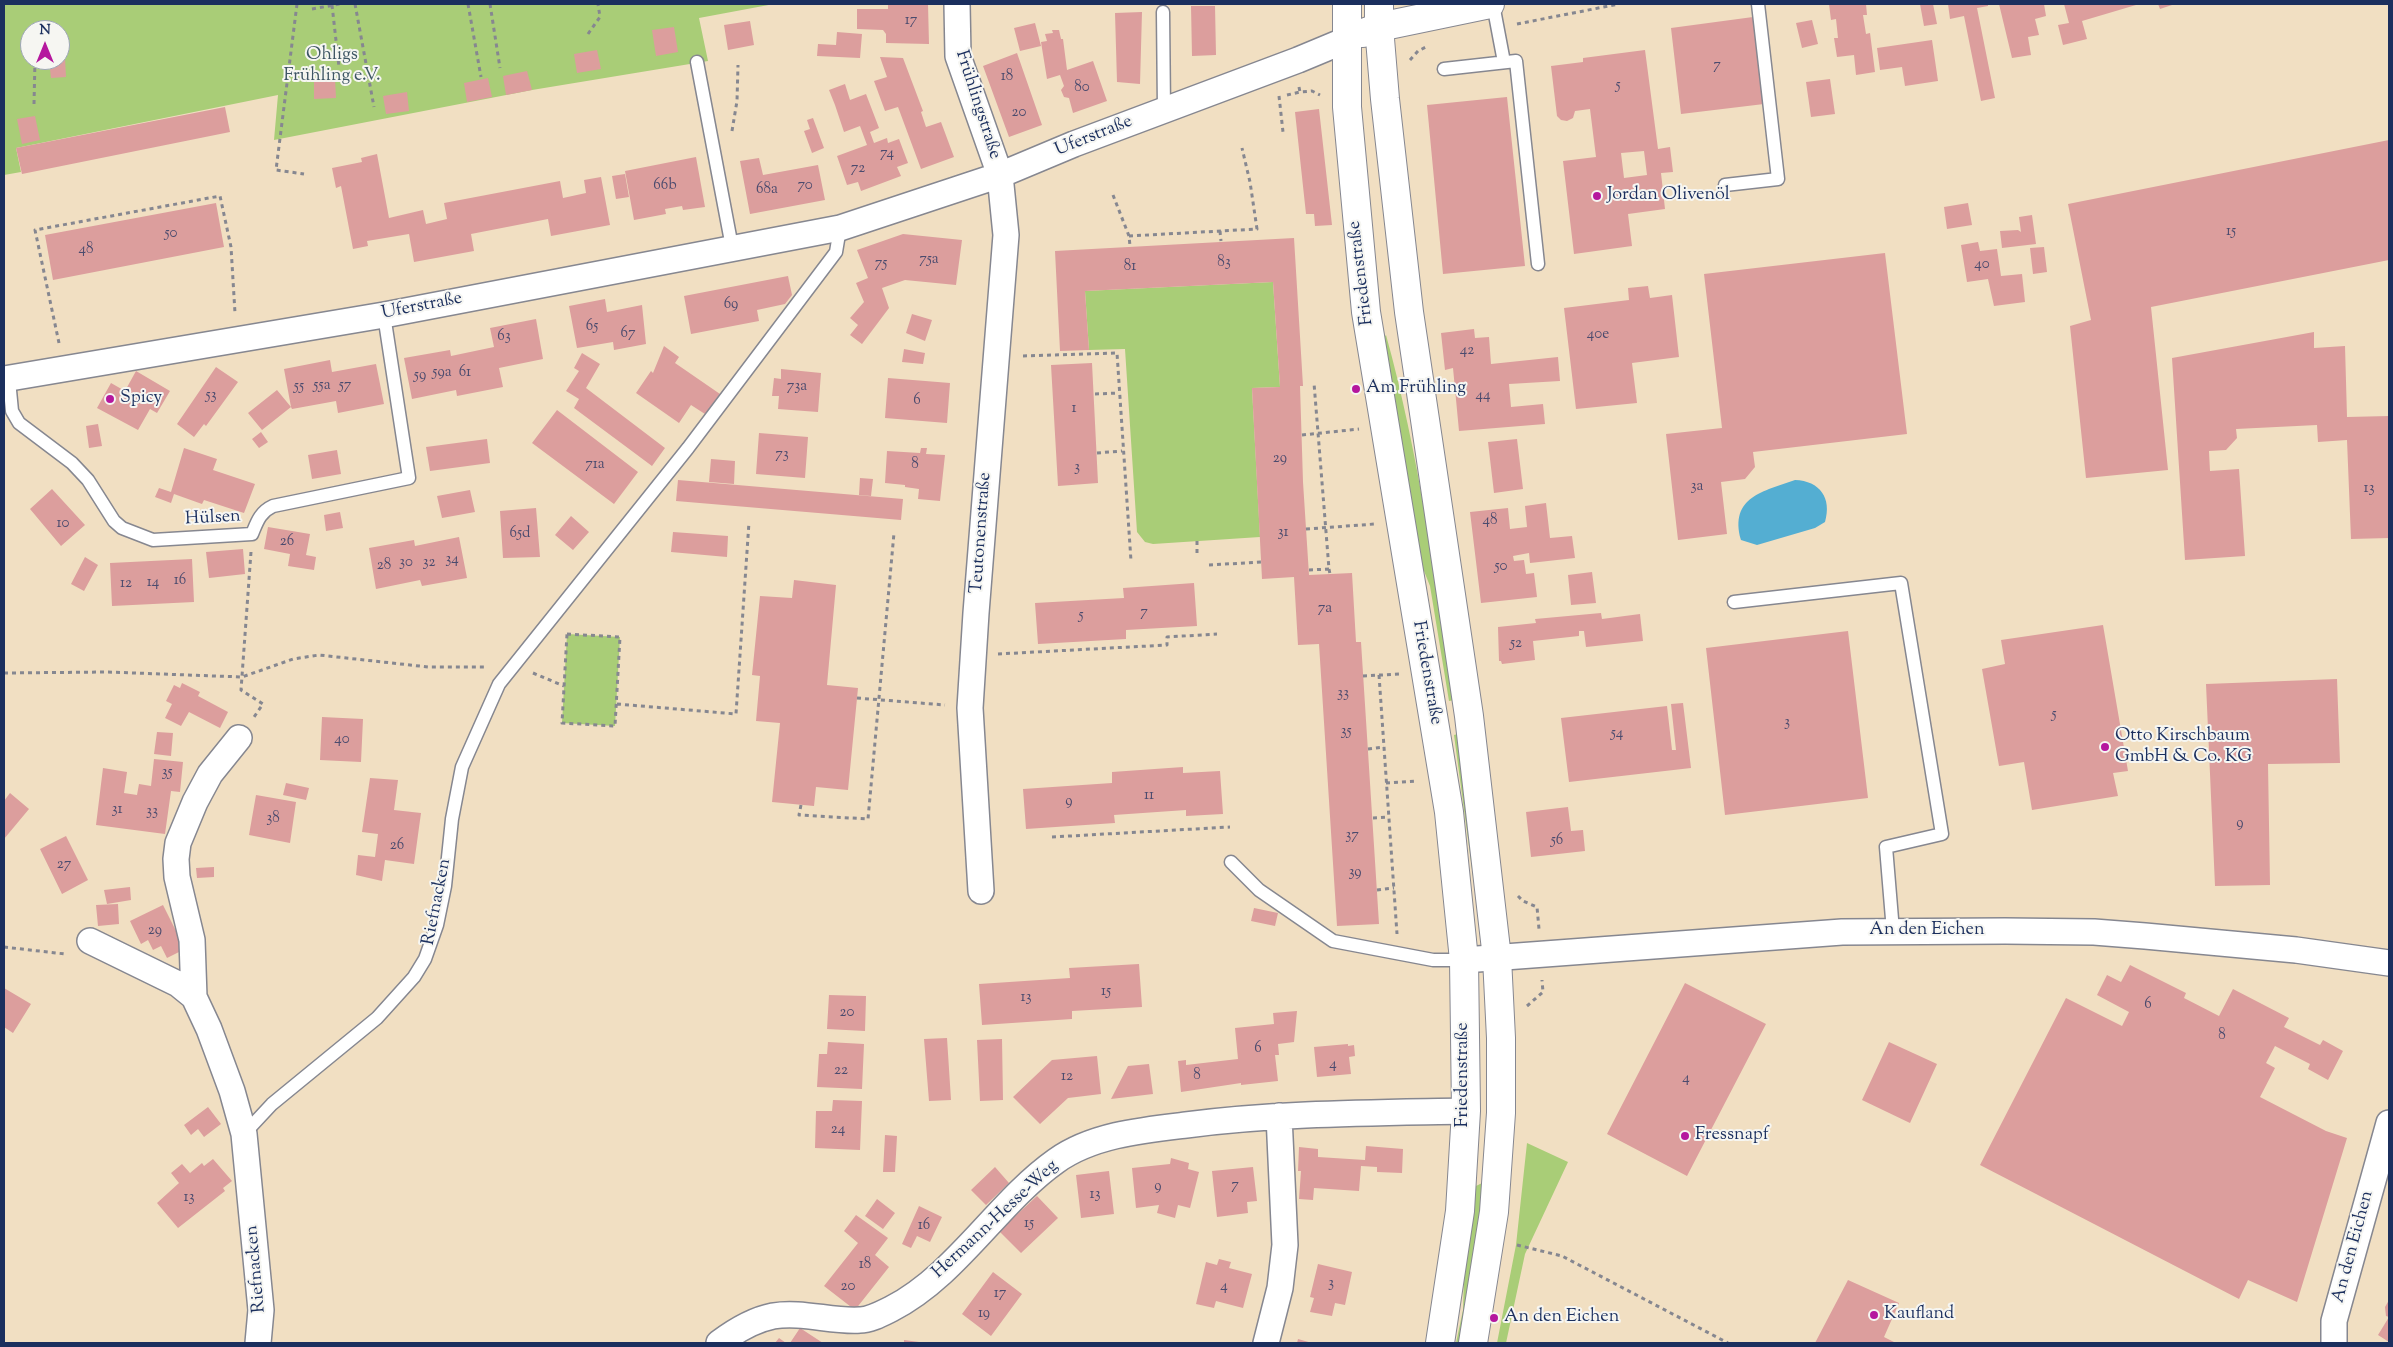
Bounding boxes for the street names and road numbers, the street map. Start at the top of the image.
street label: Frühlingstraße [949,48,1005,162]
street label: Uferstraße [1052,112,1136,162]
street label: Friedenstraße [1345,220,1379,326]
street label: Uferstraße [380,289,464,325]
street label: Teutonenstraße [967,472,997,594]
street label: Hülsen [185,507,241,531]
street label: Friedenstraße [1406,619,1446,727]
street label: Riefnacken [419,857,457,947]
street label: An den Eichen [1869,920,1985,942]
street label: Friedenstraße [1453,1022,1475,1128]
street label: Hermann-Hesse-Weg [929,1156,1063,1284]
street label: An den Eichen [2329,1189,2379,1305]
street label: Riefnacken [242,1224,272,1314]

